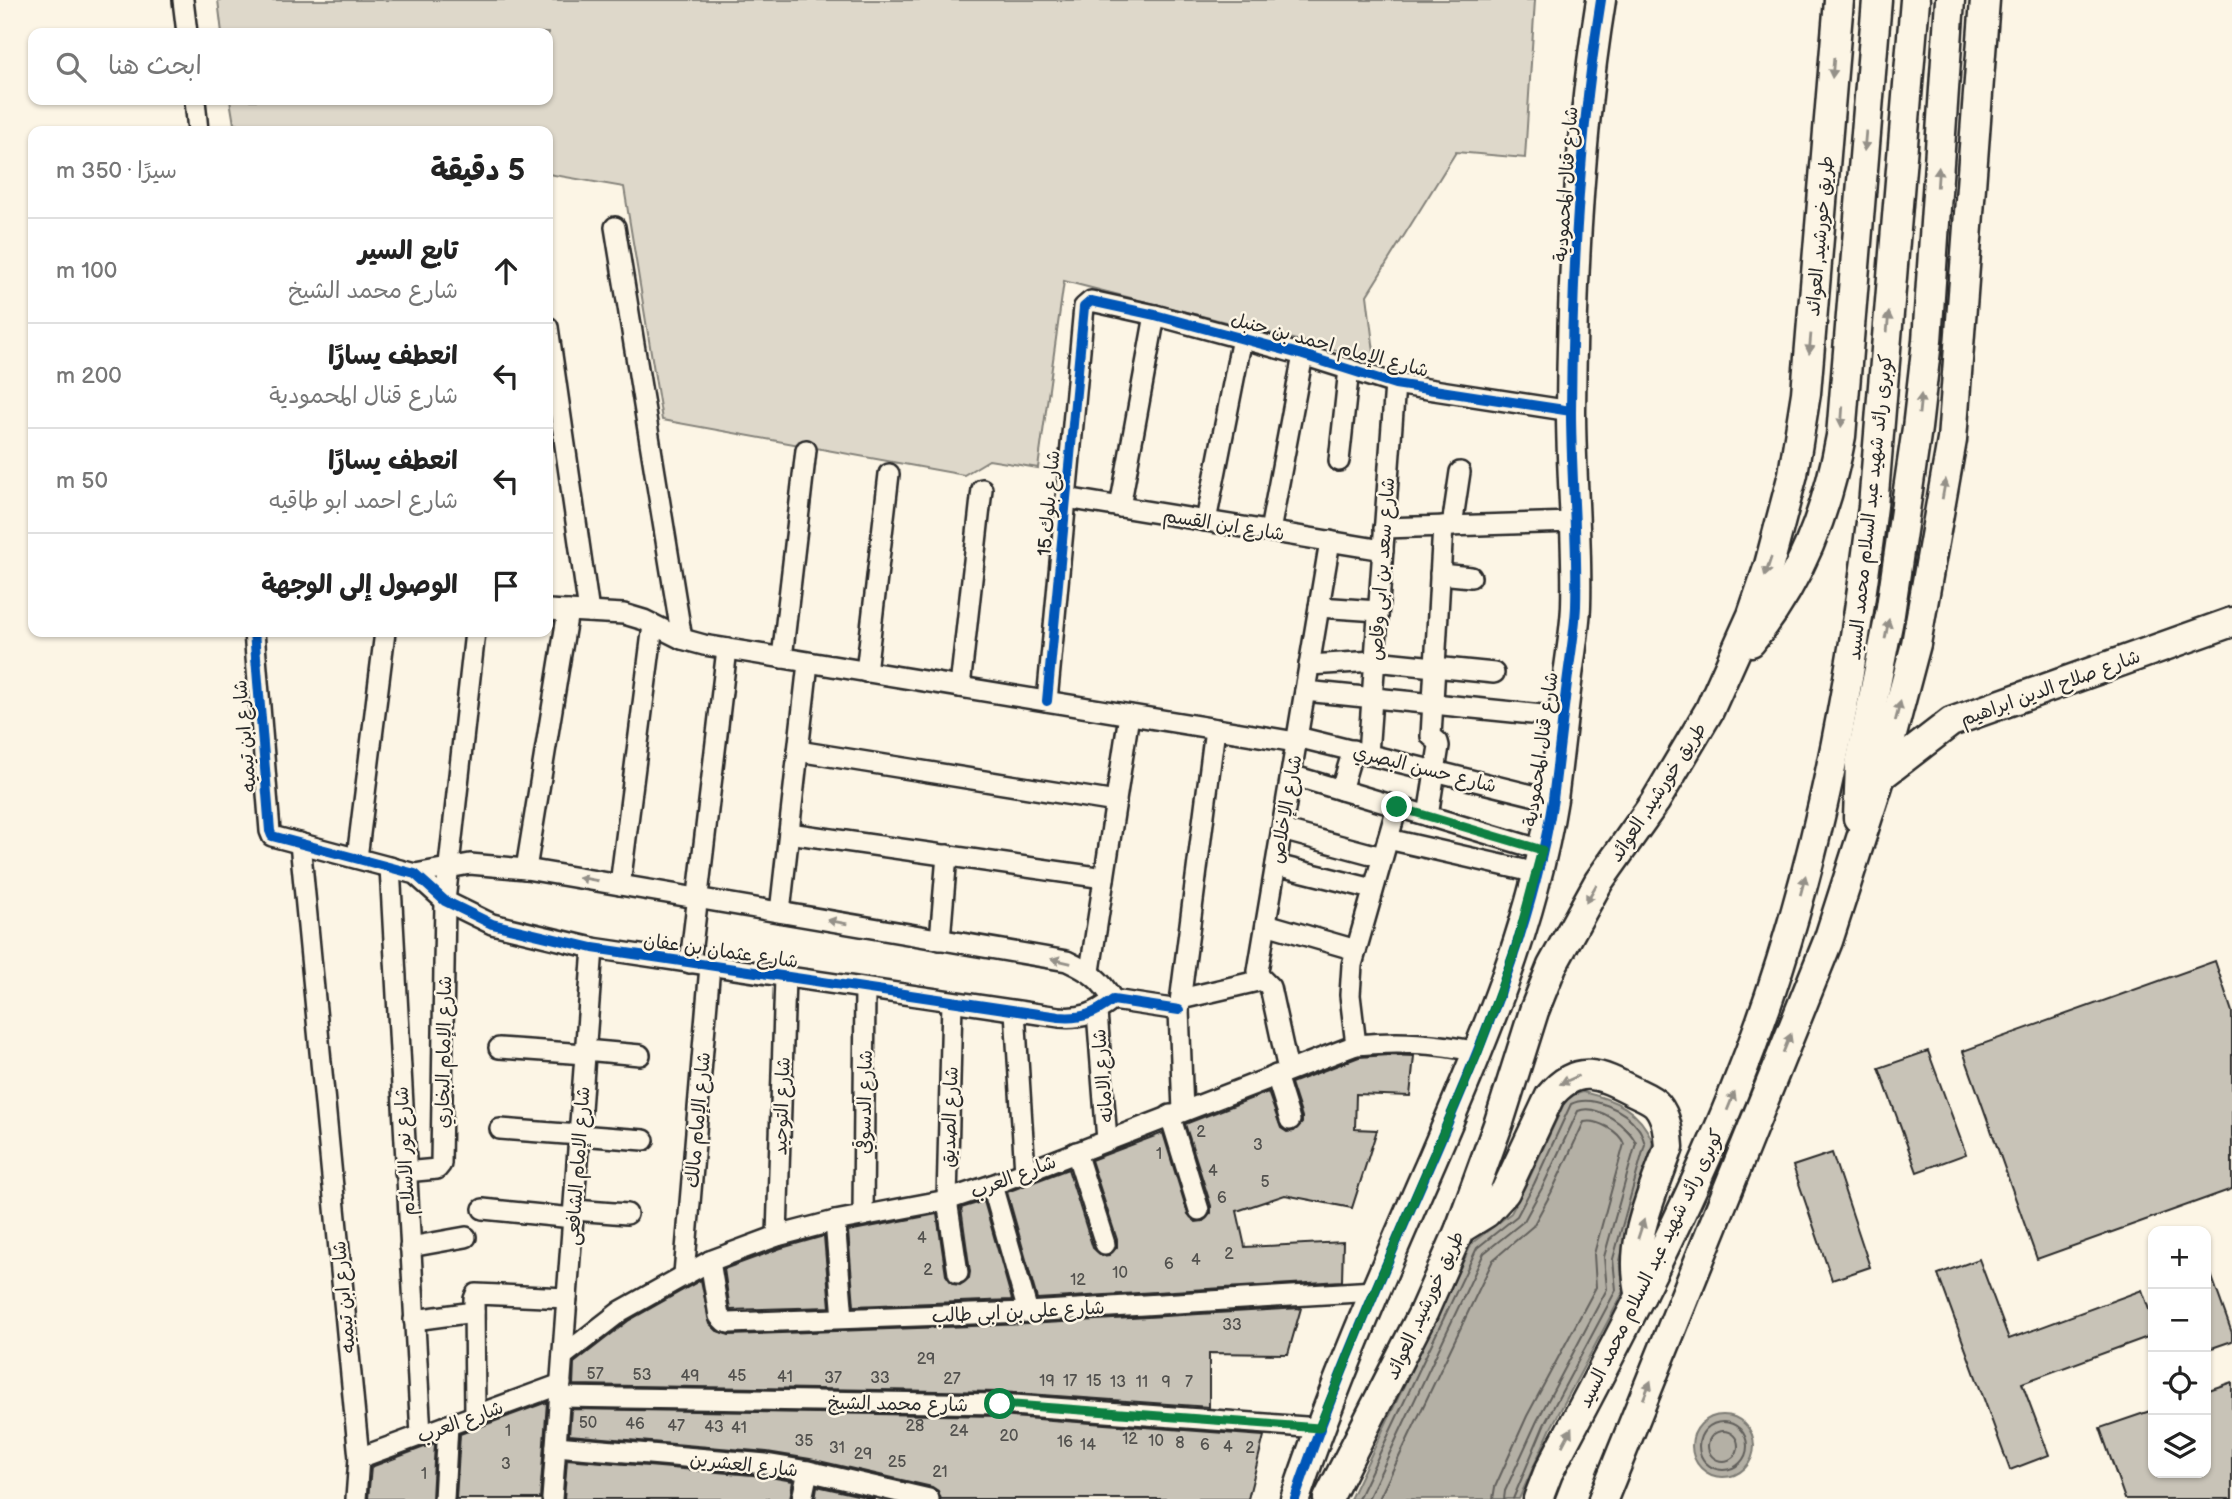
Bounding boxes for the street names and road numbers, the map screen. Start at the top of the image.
street label: شارع قنال المحمودية [1550,106,1584,263]
street label: طريق خورشيد, العوائد [1802,155,1839,318]
street label: شارع الإمام احمد بن حنبل [1228,308,1431,385]
street label: كوبرى رائد شهيد عبد السلام محمد السيد [1843,353,1900,661]
street label: شارع بلوك 15 [1033,449,1067,557]
street label: شارع سعد بن ابى وقاص [1365,477,1401,662]
street label: شارع ابن القسم [1161,505,1286,548]
street label: شارع صلاح الدين ابراهيم [1957,645,2144,734]
street label: شارع قنال المحمودية [1519,670,1565,828]
street label: شارع ابن تيميه [229,679,263,793]
street label: طريق خورشيد, العوائد [1605,719,1712,867]
street label: شارع حسن البصري [1350,741,1499,800]
street label: شارع الإخلاص [1266,753,1308,866]
street label: شارع عثمان بن عفان [642,929,800,975]
street label: شارع الإمام البخاري [432,976,459,1129]
street label: شارع الامانه [1088,1028,1120,1124]
street label: شارع الدسوقي [851,1050,879,1154]
street label: شارع الإمام مالك [681,1051,718,1189]
street label: شارع التوحيد [769,1056,797,1156]
street label: شارع الصديق [937,1066,965,1168]
street label: شارع نور الاسلام [391,1086,422,1216]
street label: شارع الإمام الشافعى [561,1086,598,1247]
street label: كوبرى رائد شهيد عبد السلام محمد السيد [1574,1125,1731,1413]
street label: شارع العرب [967,1151,1060,1205]
street label: طريق خورشيد, العوائد [1381,1228,1470,1384]
street label: شارع ابن تيميه [328,1240,362,1354]
street label: شارع على بن ابى طالب [931,1296,1105,1330]
street label: شارع محمد الشيخ [828,1392,968,1418]
street label: شارع العرب [414,1396,507,1450]
street label: شارع العشرين [688,1448,799,1484]

